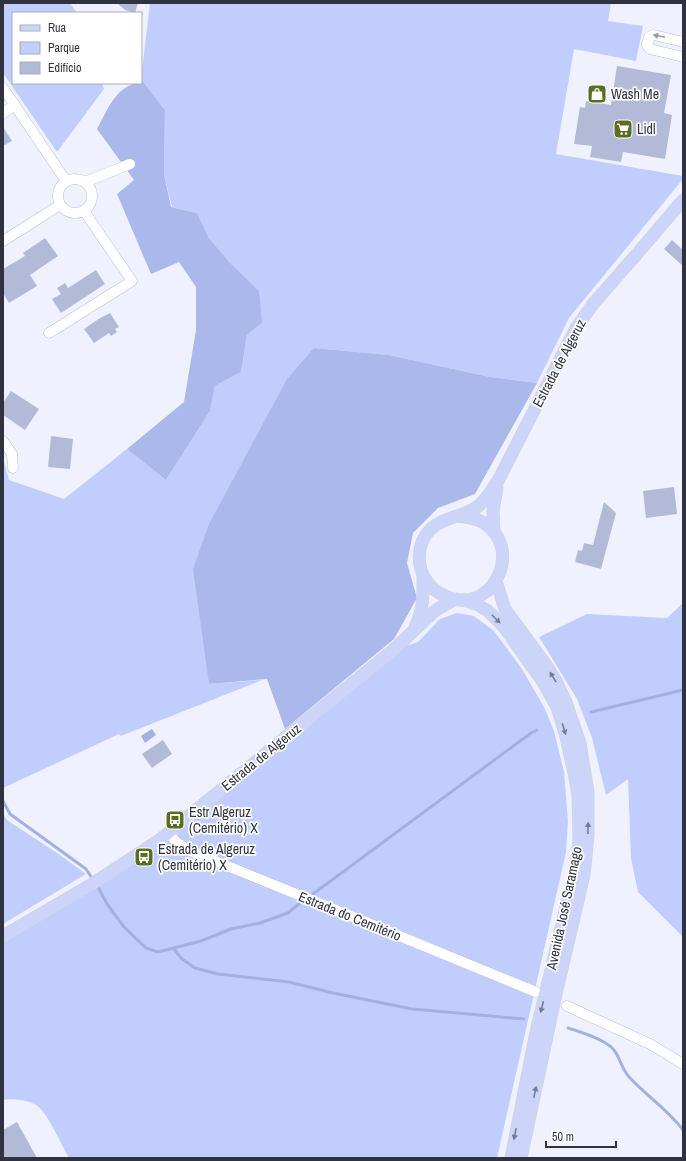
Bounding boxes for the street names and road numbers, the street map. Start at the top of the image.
street label: Estrada de Algeruz [528,316,590,410]
street label: Estrada de Algeruz [218,719,305,795]
street label: Avenida José Saramago [542,845,586,972]
street label: Estrada do Cemitério [296,887,404,945]

